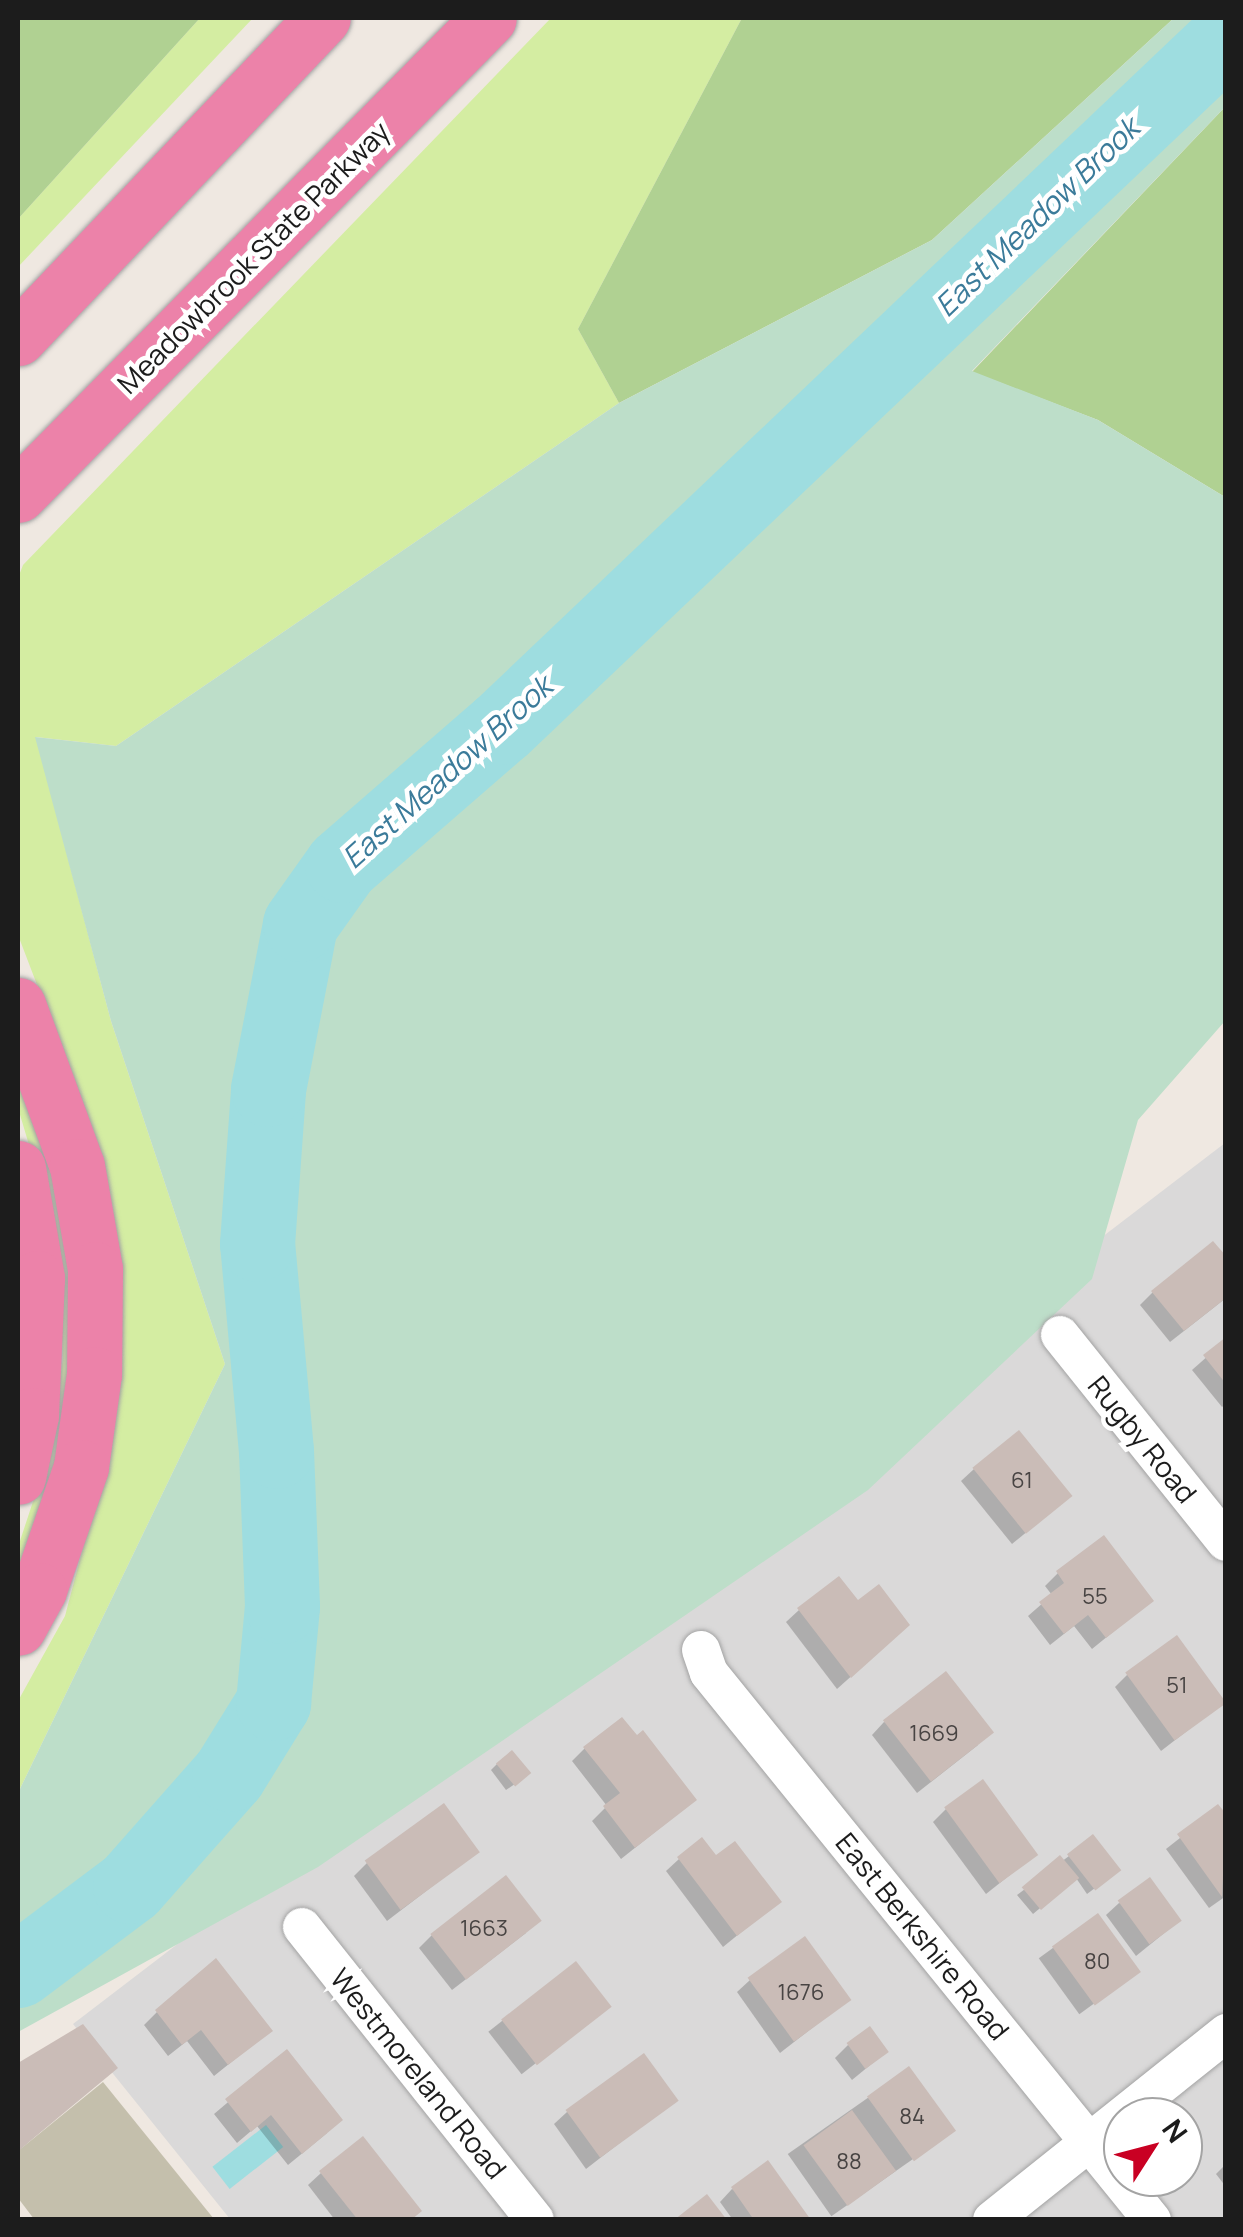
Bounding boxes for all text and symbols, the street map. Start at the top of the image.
water label: East Meadow Brook [927,110,1147,324]
street label: Meadowbrook State Parkway [110,114,396,400]
water label: East Meadow Brook [335,668,559,876]
street label: Rugby Road [1082,1369,1204,1509]
house number: 61 [1011,1468,1033,1494]
house number: 55 [1082,1584,1108,1610]
house number: 51 [1166,1673,1188,1699]
house number: 1669 [909,1721,959,1747]
street label: East Berkshire Road [829,1826,1017,2046]
house number: 1663 [460,1916,508,1942]
house number: 80 [1084,1949,1110,1975]
street label: Westmoreland Road [324,1961,514,2185]
house number: 1676 [778,1980,824,2006]
north arrow [1103,2097,1203,2197]
house number: 84 [899,2104,925,2130]
text: N [1154,2111,1197,2150]
house number: 88 [836,2149,862,2175]

